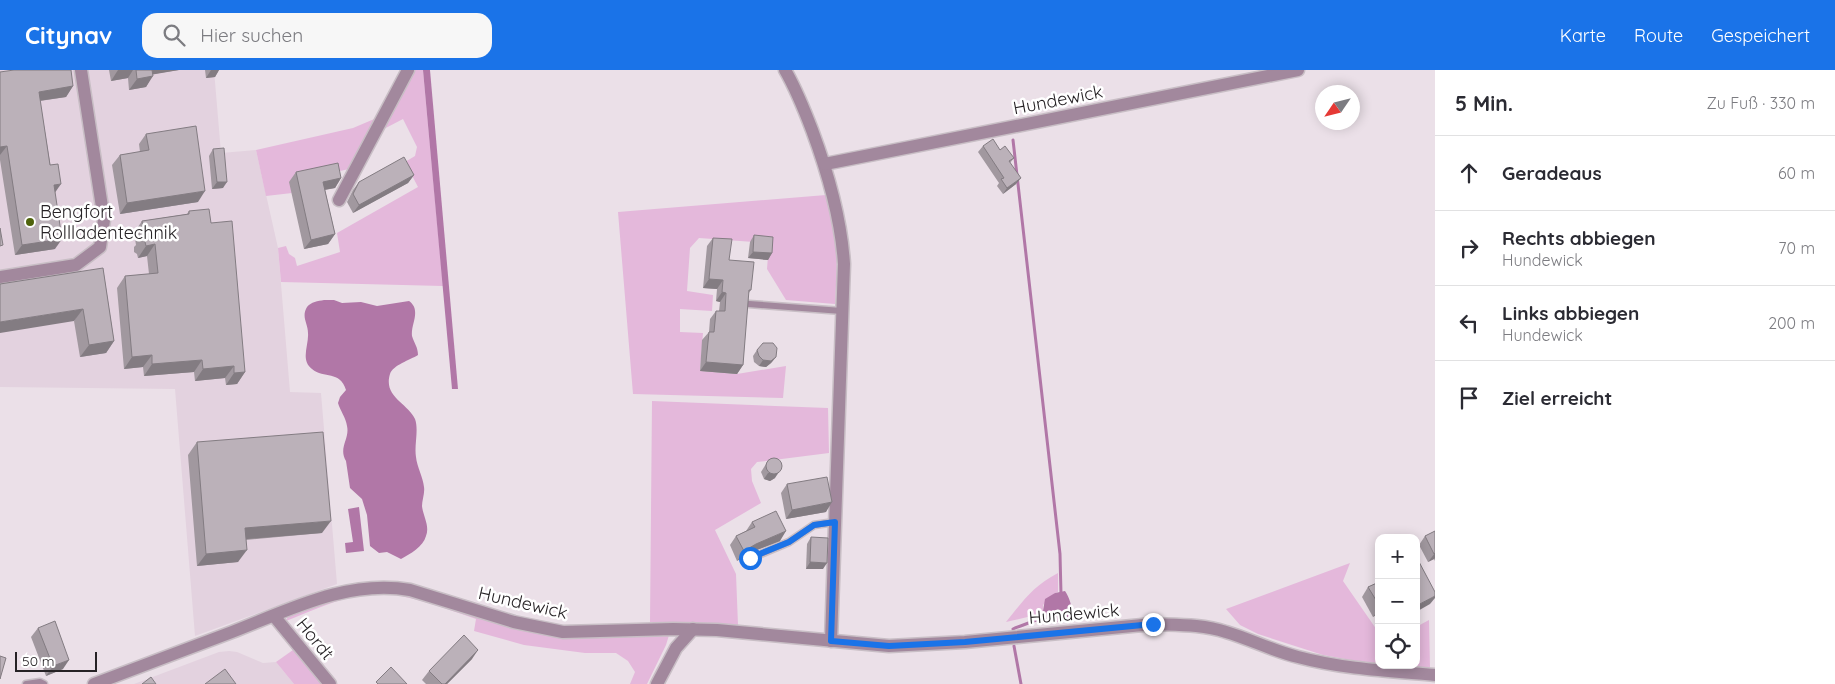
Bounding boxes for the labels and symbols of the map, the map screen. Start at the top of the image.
street label: Hundewick [1011,80,1105,119]
north arrow [1315,85,1360,130]
place label: Bengfort Rollladentechnik [40,200,177,244]
marker: Bengfort Rollladentechnik [24,216,36,228]
route start [739,547,762,570]
street label: Hundewick [476,581,570,624]
street label: Hundewick [1028,598,1120,629]
street label: Hordt [292,613,339,664]
route end [1142,613,1165,636]
scale bar [15,649,98,672]

